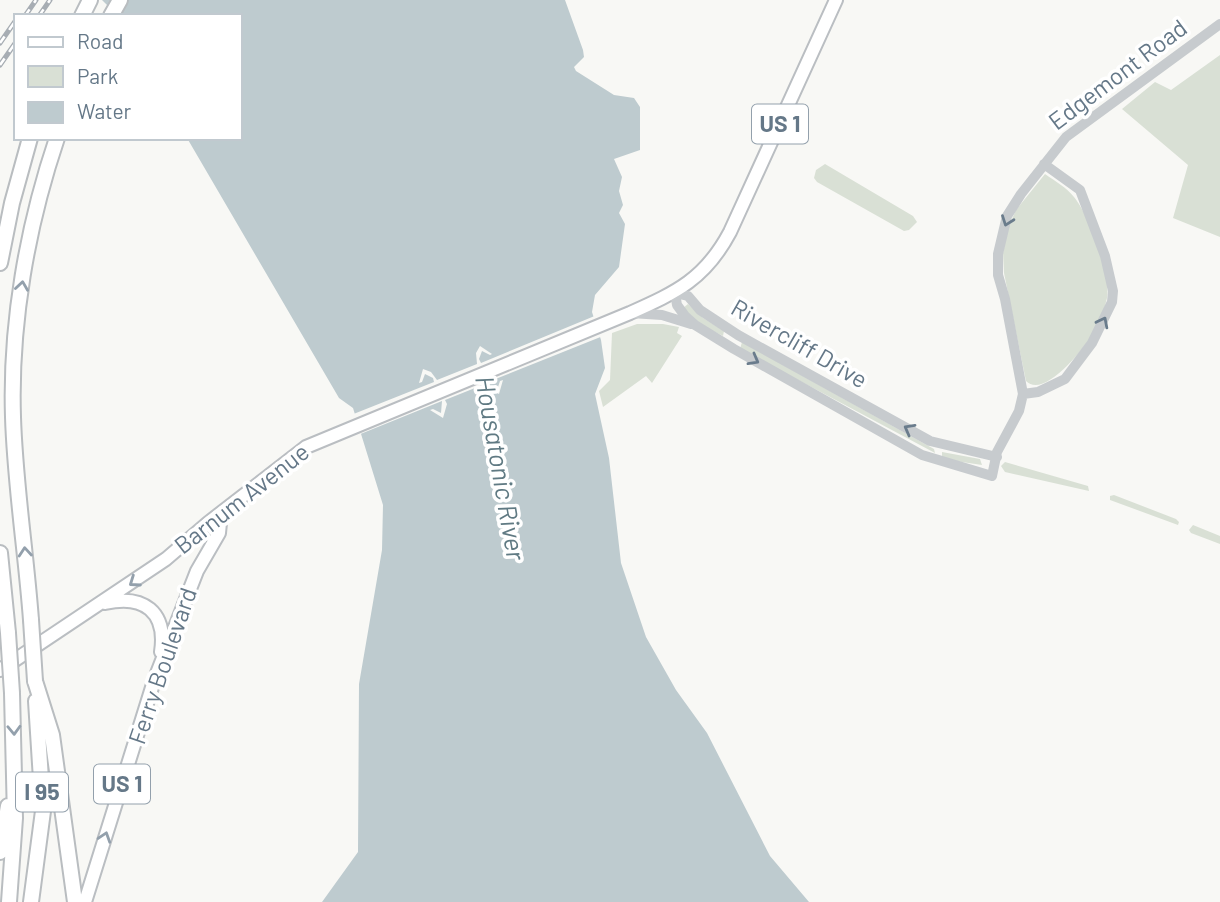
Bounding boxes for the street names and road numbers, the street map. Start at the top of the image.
street label: Edgemont Road [1042,12,1192,135]
road number: US 1 [752,105,808,144]
street label: Rivercliff Drive [726,292,873,393]
street label: Barnum Avenue [168,436,314,559]
street label: Ferry Boulevard [121,583,202,748]
road number: US 1 [94,764,150,804]
road number: I 95 [16,772,68,812]

